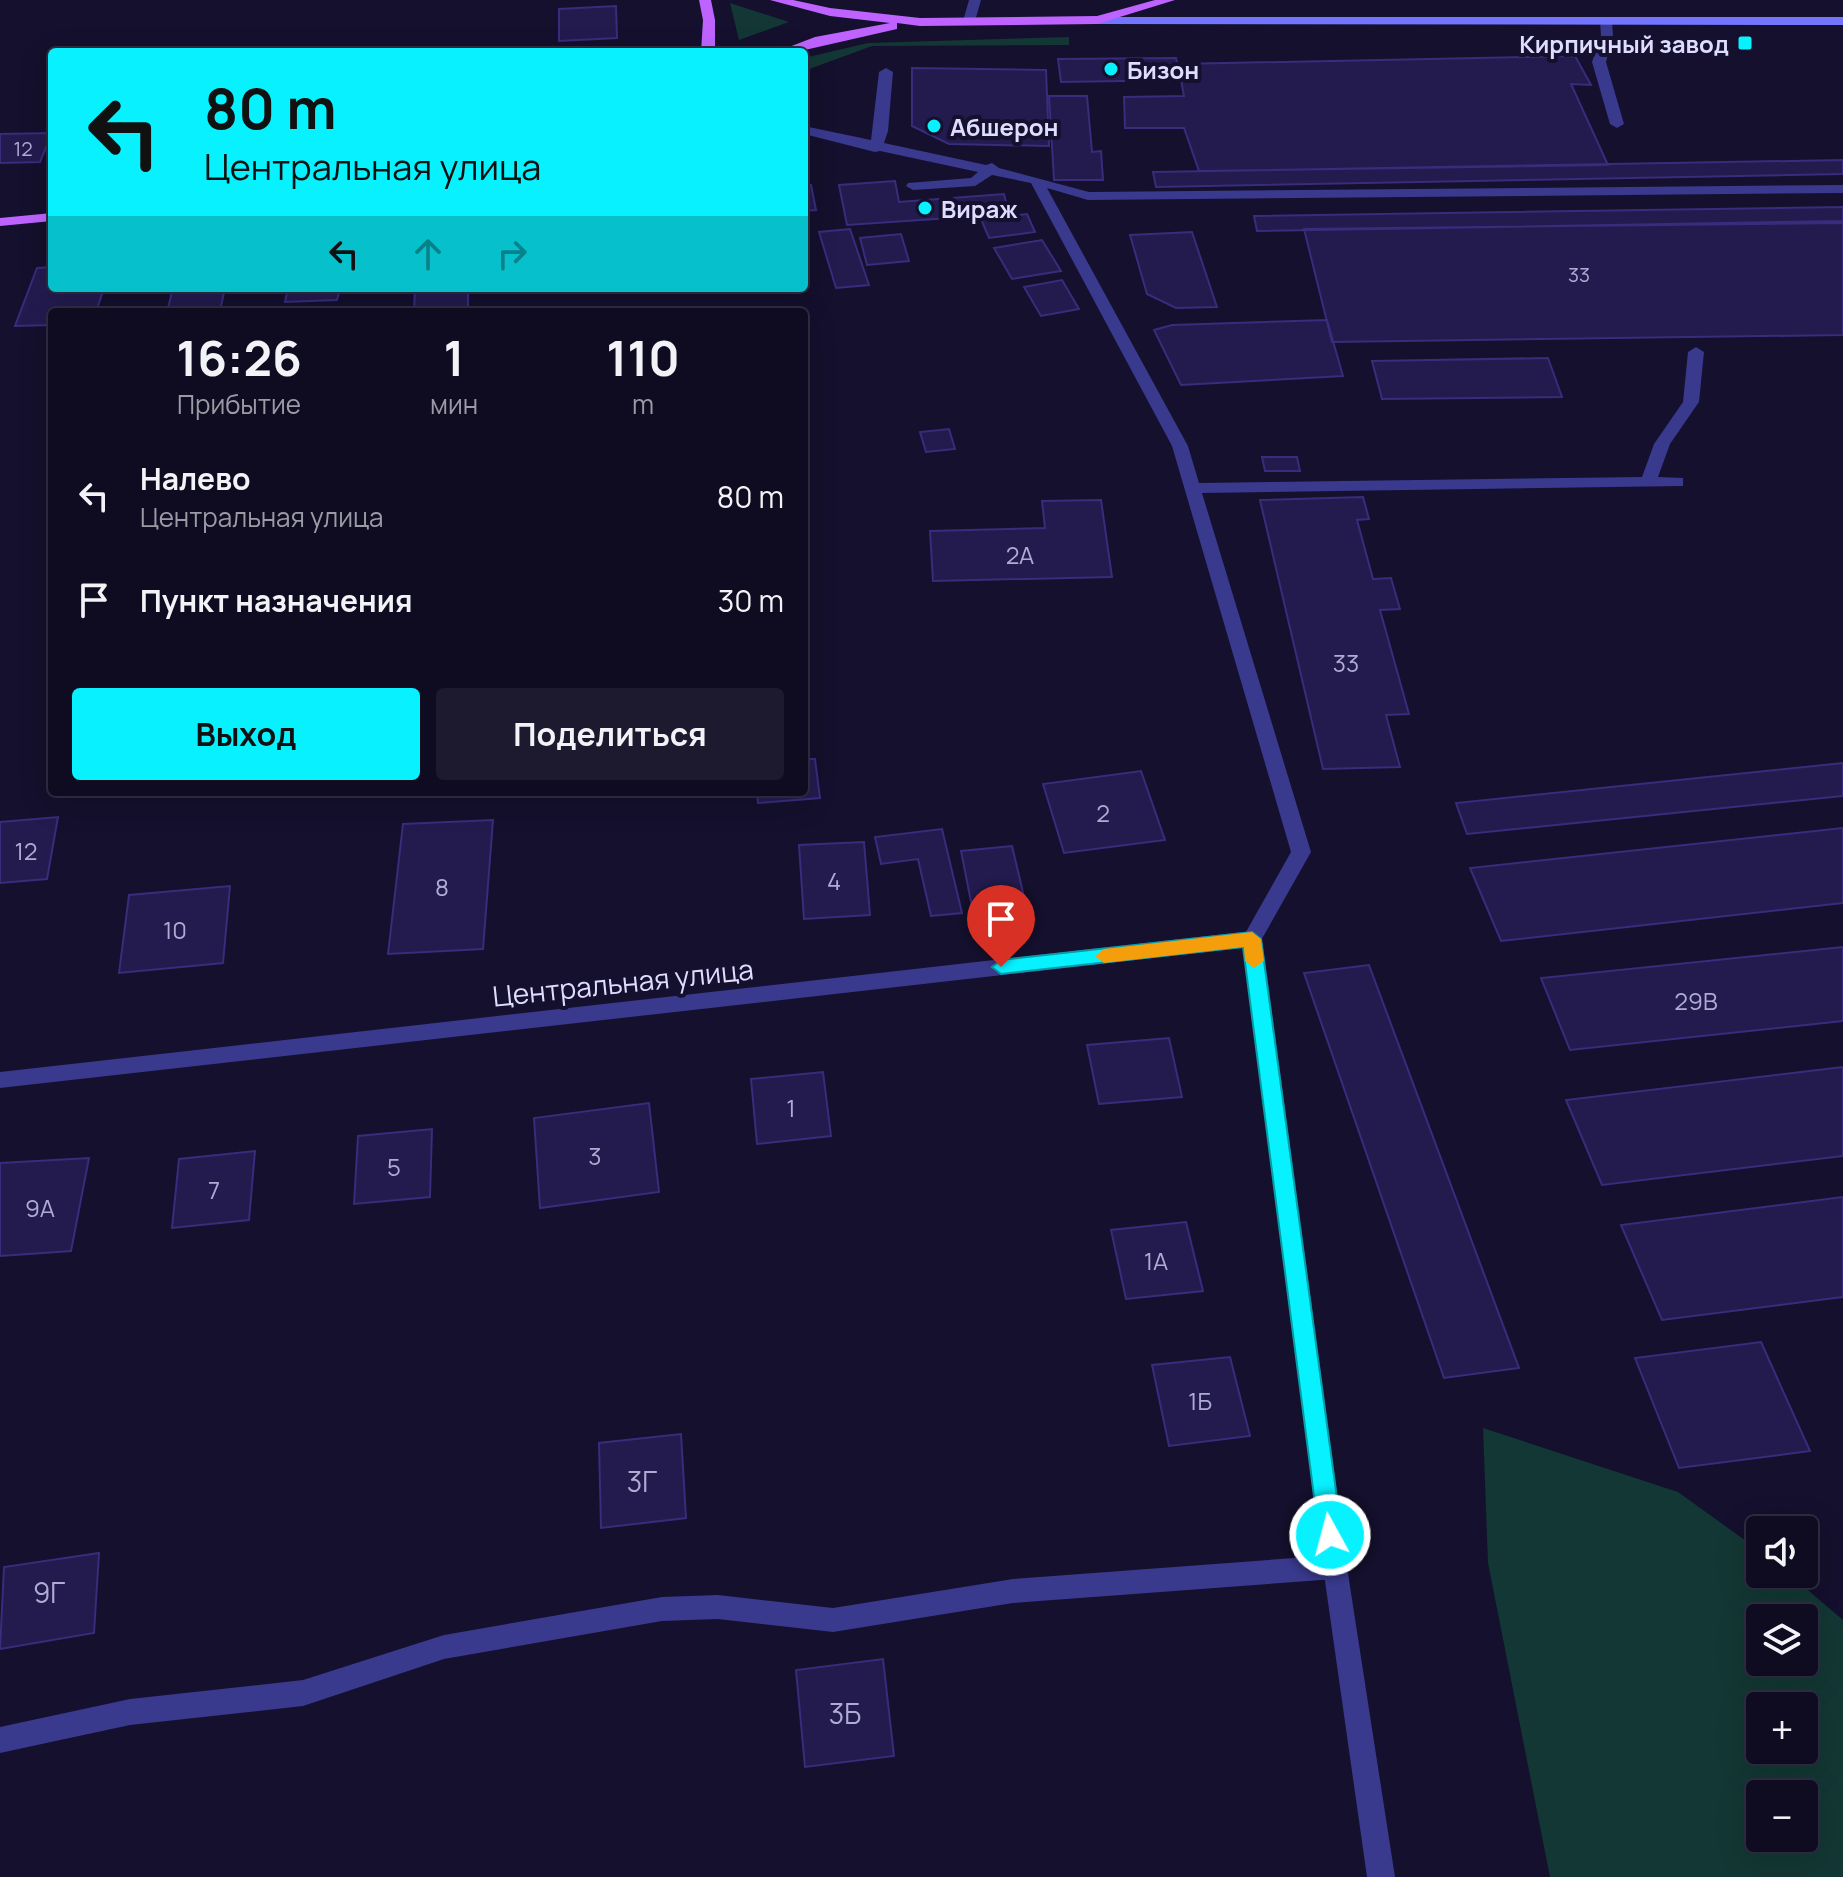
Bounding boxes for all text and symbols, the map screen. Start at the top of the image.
place label: Кирпичный завод [1519,27,1729,60]
marker: Кирпичный завод [1736,34,1754,52]
place label: Бизон [1127,53,1199,86]
marker: Бизон [1102,60,1120,78]
text: 80 m [204,69,337,146]
icon: left [72,80,176,184]
place label: Абшерон [950,110,1058,143]
marker: Абшерон [925,117,943,135]
house number: 12 [13,135,33,162]
text: Центральная улица [204,142,541,191]
place label: Вираж [941,192,1018,225]
marker: Вираж [916,199,934,217]
icon: left [322,232,366,276]
icon: ahead [406,232,450,276]
icon: right [490,232,534,276]
house number: 33 [1568,261,1590,288]
text: 16:26 [176,325,302,390]
text: 1 [444,325,465,390]
text: 110 [606,325,680,390]
text: Прибытие [177,386,301,422]
text: мин [430,386,478,422]
text: m [632,386,654,422]
text: Налево [140,458,250,499]
icon: left [72,474,116,518]
text: 80 m [717,476,784,517]
text: Центральная улица [140,499,384,535]
house number: 2А [1006,538,1034,571]
icon: arrive [72,578,116,622]
text: Пункт назначения [140,580,413,621]
text: 30 m [718,580,784,621]
house number: 33 [1333,646,1359,679]
button: Выход [72,688,420,780]
button: Поделиться [436,688,784,780]
house number: 2 [1096,796,1110,829]
house number: 12 [14,834,38,867]
house number: 4 [827,864,841,897]
house number: 8 [435,870,449,903]
pin [967,885,1035,967]
icon: arrive [979,897,1023,941]
house number: 10 [163,913,187,946]
street label: Центральная улица [491,949,755,1015]
house number: 29B [1674,984,1718,1017]
house number: 1 [786,1091,796,1124]
house number: 3 [588,1139,602,1172]
house number: 5 [387,1150,401,1183]
house number: 7 [208,1173,220,1206]
house number: 9А [25,1191,55,1224]
house number: 1А [1144,1244,1168,1277]
house number: 1Б [1188,1384,1212,1417]
house number: 3Г [627,1462,657,1500]
position arrow [1288,1493,1372,1577]
map controls [1746,1516,1818,1852]
button: sound [1746,1516,1818,1588]
house number: 9Г [33,1573,65,1611]
button: layers [1746,1604,1818,1676]
button: + [1746,1692,1818,1764]
house number: 3Б [829,1694,861,1732]
button: − [1746,1780,1818,1852]

